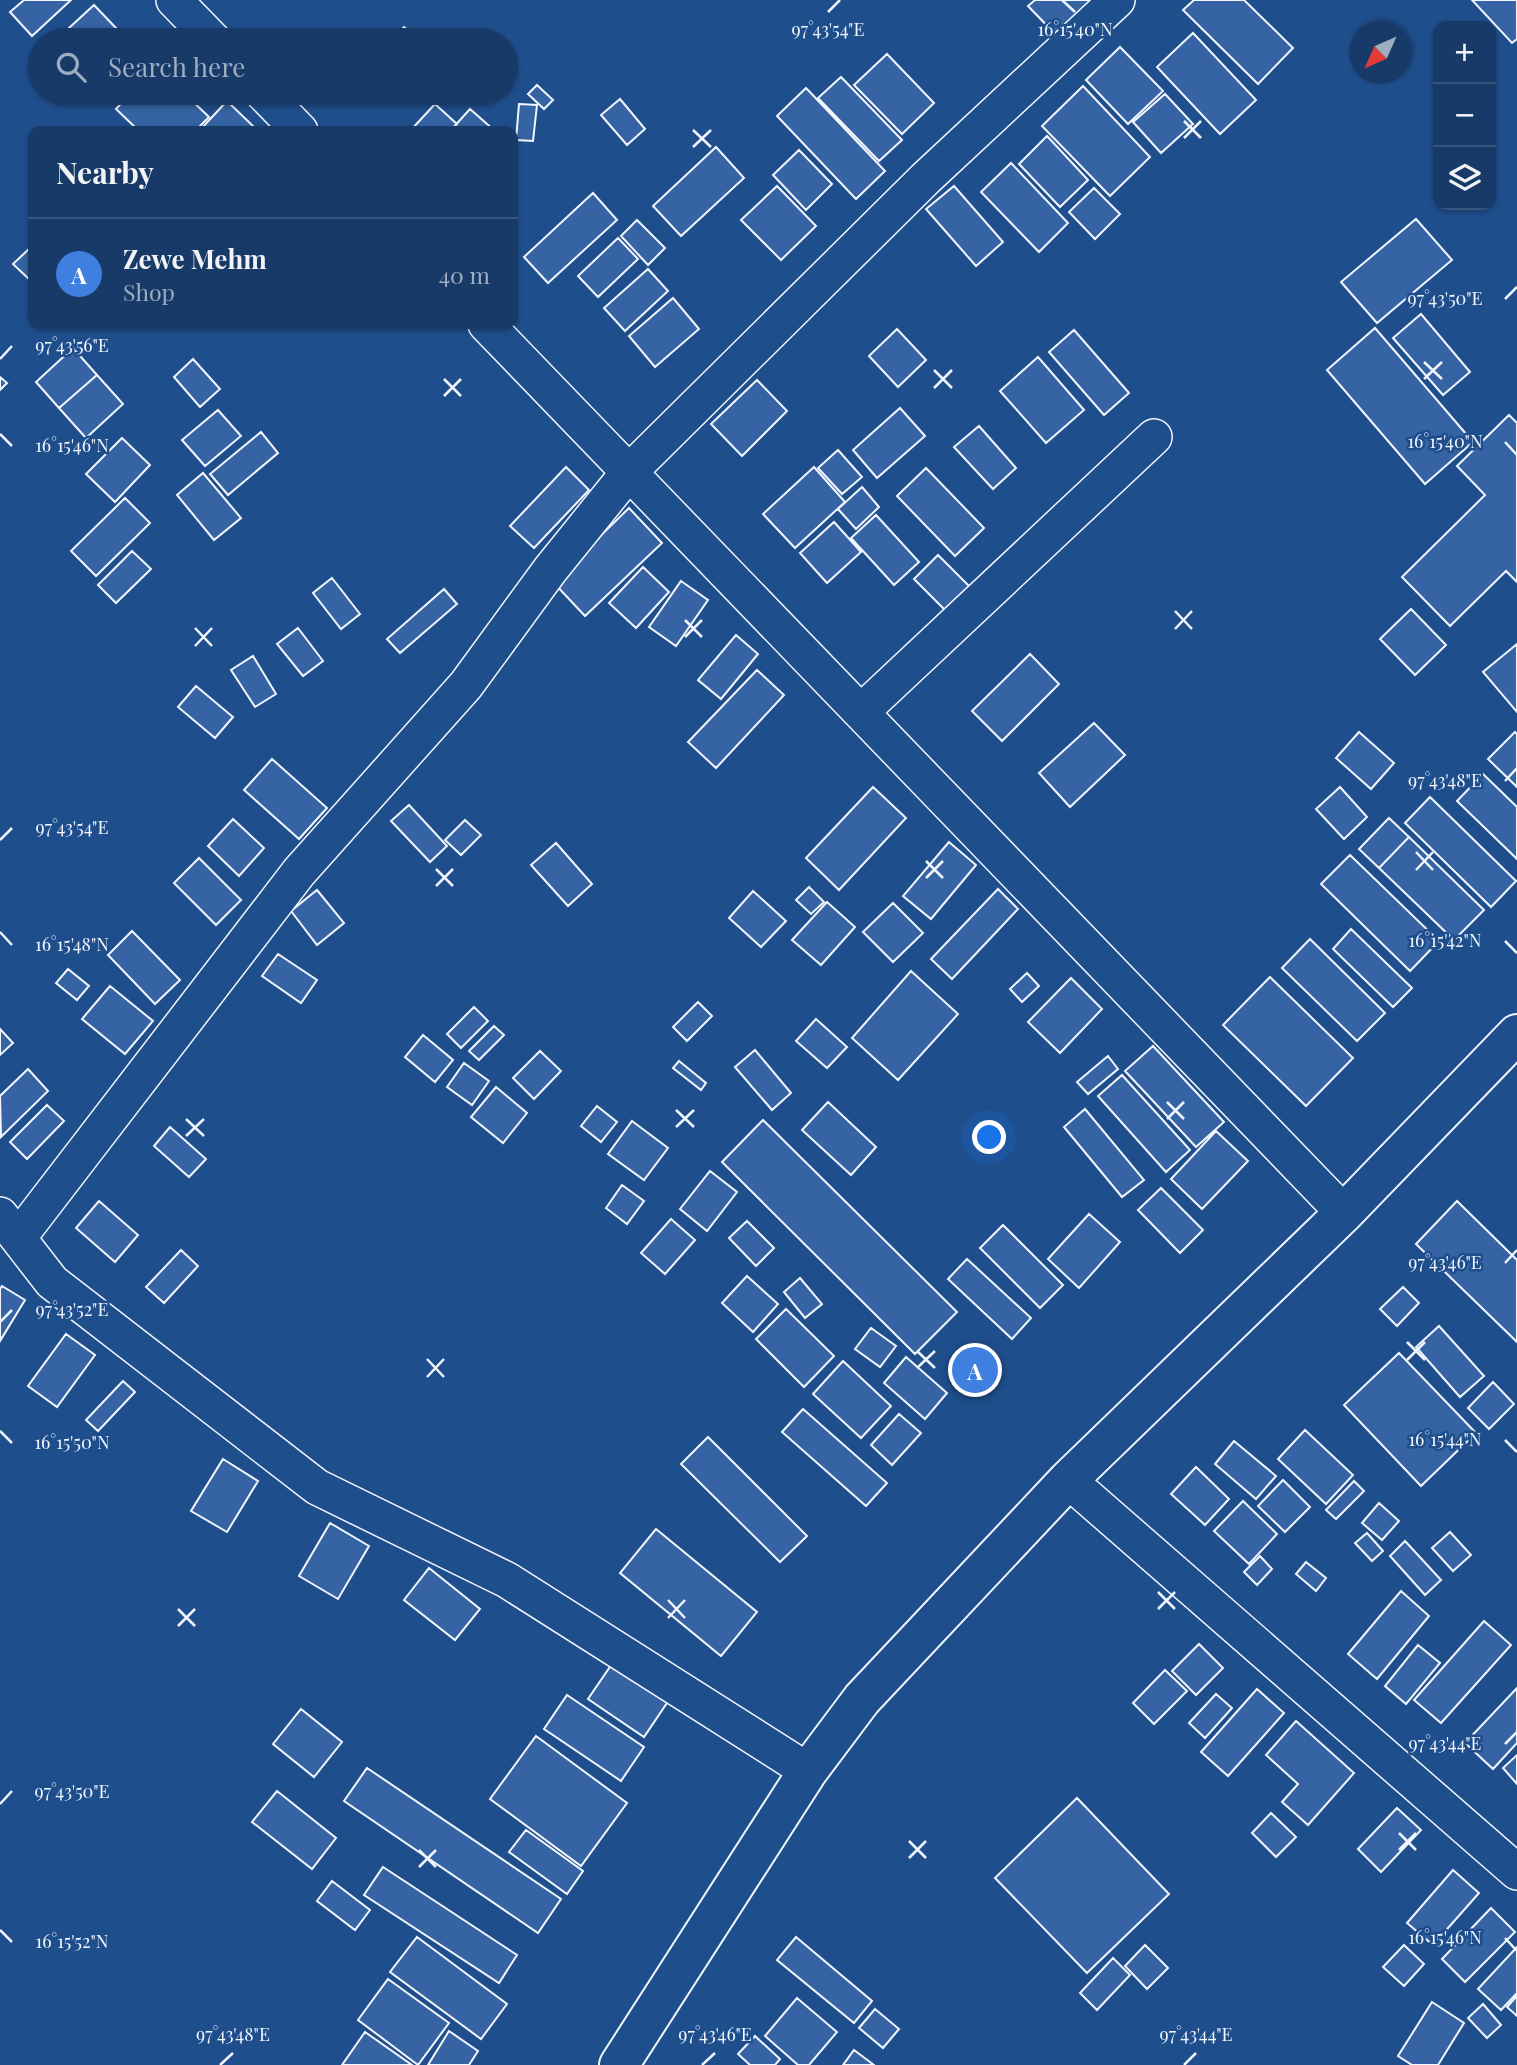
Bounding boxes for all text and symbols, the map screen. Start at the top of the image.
text: 97°43'54"E [792,17,864,41]
text: 16°15'40"N [1037,17,1113,41]
north arrow [1349,21,1412,84]
map controls [1433,21,1496,210]
button: + [1433,21,1496,84]
search box [28,28,518,105]
icon: search [52,48,90,86]
text: Search here [108,49,245,84]
button: − [1433,84,1496,147]
button: layers [1433,147,1496,210]
text: Nearby [56,152,154,192]
text: Zewe Mehm [123,241,267,276]
text: A [71,259,87,290]
text: 40 m [439,259,490,290]
text: Shop [123,276,175,307]
text: 97°43'50"E [1408,286,1483,310]
text: 97°43'56"E [35,333,109,357]
text: 16°15'40"N [1407,429,1483,453]
text: 16°15'46"N [35,433,109,457]
text: 97°43'48"E [1408,768,1482,792]
text: 97°43'54"E [36,815,108,839]
text: 16°15'42"N [1408,928,1482,952]
text: 16°15'48"N [35,932,109,956]
your location [972,1120,1006,1154]
text: 97°43'46"E [1408,1250,1482,1274]
text: 97°43'52"E [36,1297,108,1321]
pin: A [952,1344,998,1396]
text: 16°15'44"N [1408,1427,1482,1451]
text: 16°15'50"N [34,1430,110,1454]
text: 97°43'44"E [1409,1731,1482,1755]
text: 97°43'50"E [35,1779,110,1803]
text: 16°15'46"N [1408,1925,1482,1949]
text: 16°15'52"N [35,1929,109,1953]
text: 97°43'48"E [196,2022,270,2046]
text: 97°43'46"E [678,2022,752,2046]
text: 97°43'44"E [1160,2022,1233,2046]

